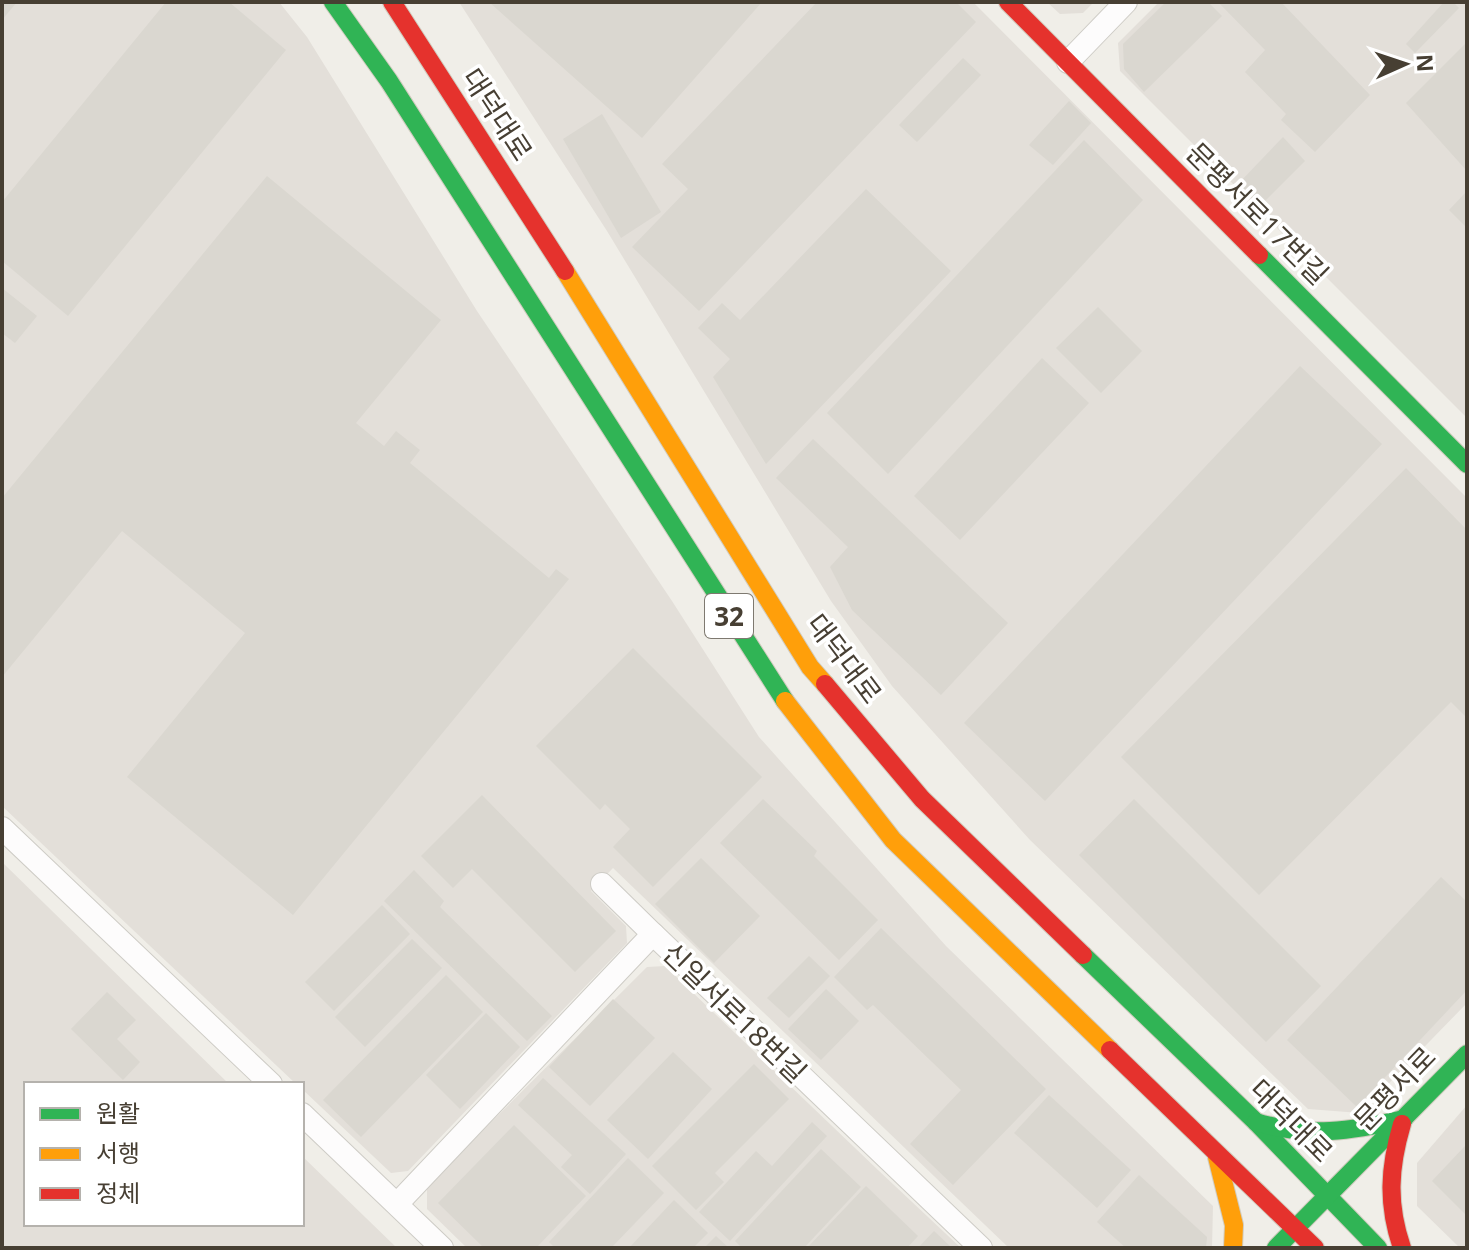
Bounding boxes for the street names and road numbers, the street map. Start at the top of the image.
street label: 대덕대로 [454,60,542,168]
street label: 문평서로17번길 [1179,134,1337,292]
road number: 32 [705,594,753,638]
street label: 대덕대로 [799,605,891,711]
street label: 신일서로18번길 [655,934,815,1090]
street label: 문평서로 [1345,1038,1443,1138]
street label: 대덕대로 [1242,1070,1342,1170]

